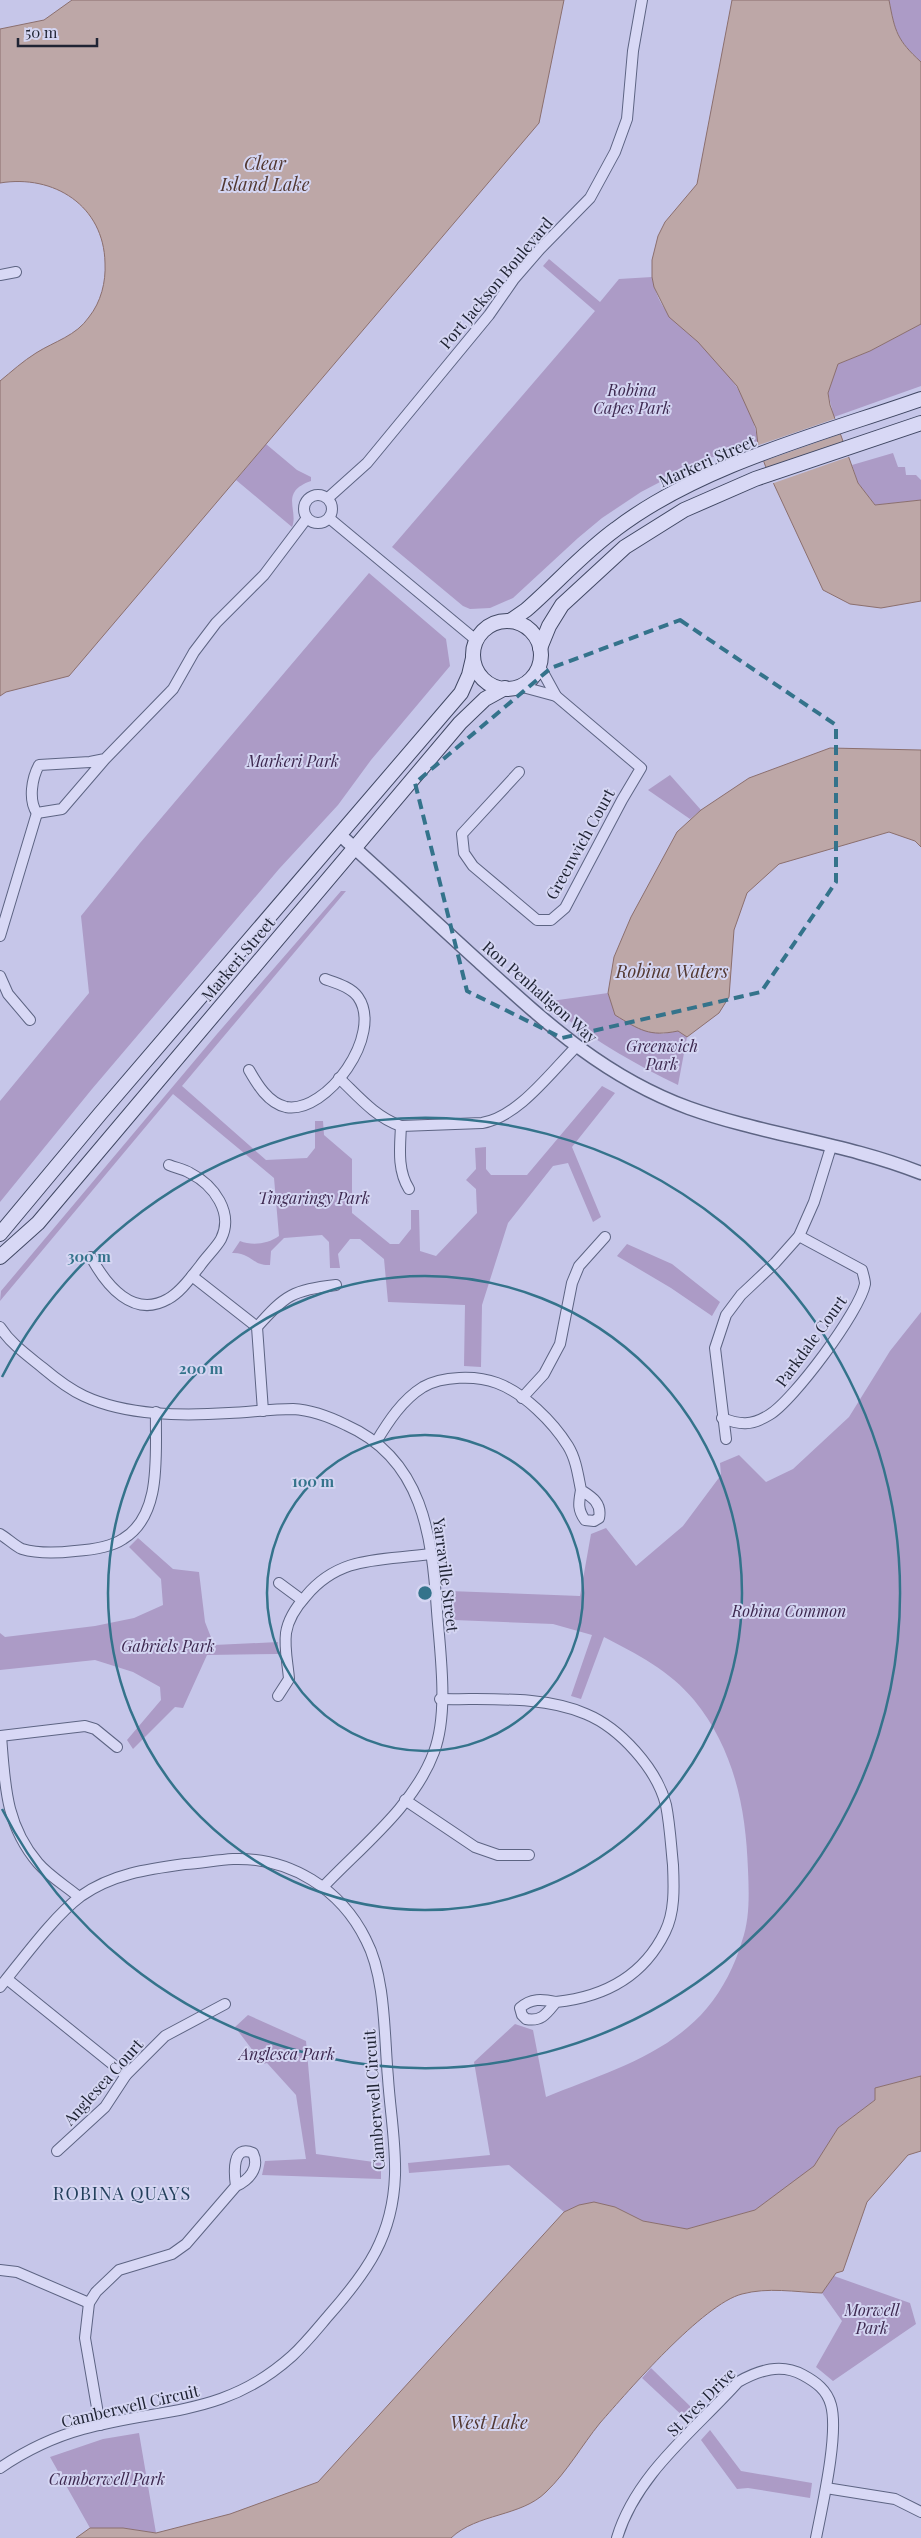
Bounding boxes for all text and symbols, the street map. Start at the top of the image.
scale bar [18,15,96,47]
text: 50 m [25,22,58,42]
water label: Clear Island Lake [220,151,310,196]
street label: Port Jackson Boulevard [434,213,557,353]
park label: Robina Capes Park [593,379,671,418]
street label: Markeri Street [655,430,759,491]
park label: Markeri Park [246,750,339,771]
street label: Greenwich Court [540,784,619,903]
street label: Markeri Street [196,912,279,1005]
street label: Ron Penhaligon Way [478,936,602,1047]
water label: Robina Waters [615,959,728,983]
park label: Greenwich Park [626,1035,698,1074]
park label: Tingaringy Park [258,1187,370,1208]
text: 300 m [67,1246,111,1266]
street label: Parkdale Court [770,1291,851,1391]
text: 200 m [179,1358,224,1378]
text: 100 m [292,1471,335,1491]
street label: Yarraville Street [429,1516,464,1634]
centre of rings [416,1584,434,1602]
park label: Robina Common [731,1600,846,1621]
park label: Gabriels Park [121,1635,215,1656]
street label: Camberwell Circuit [358,2029,389,2171]
street label: Anglesea Court [58,2034,147,2130]
park label: Anglesea Park [237,2043,335,2064]
district label: ROBINA QUAYS [53,2181,191,2205]
park label: Morwell Park [844,2299,900,2338]
street label: St Ives Drive [662,2363,740,2441]
street label: Camberwell Circuit [59,2379,201,2432]
water label: West Lake [450,2410,528,2434]
park label: Camberwell Park [49,2468,165,2489]

